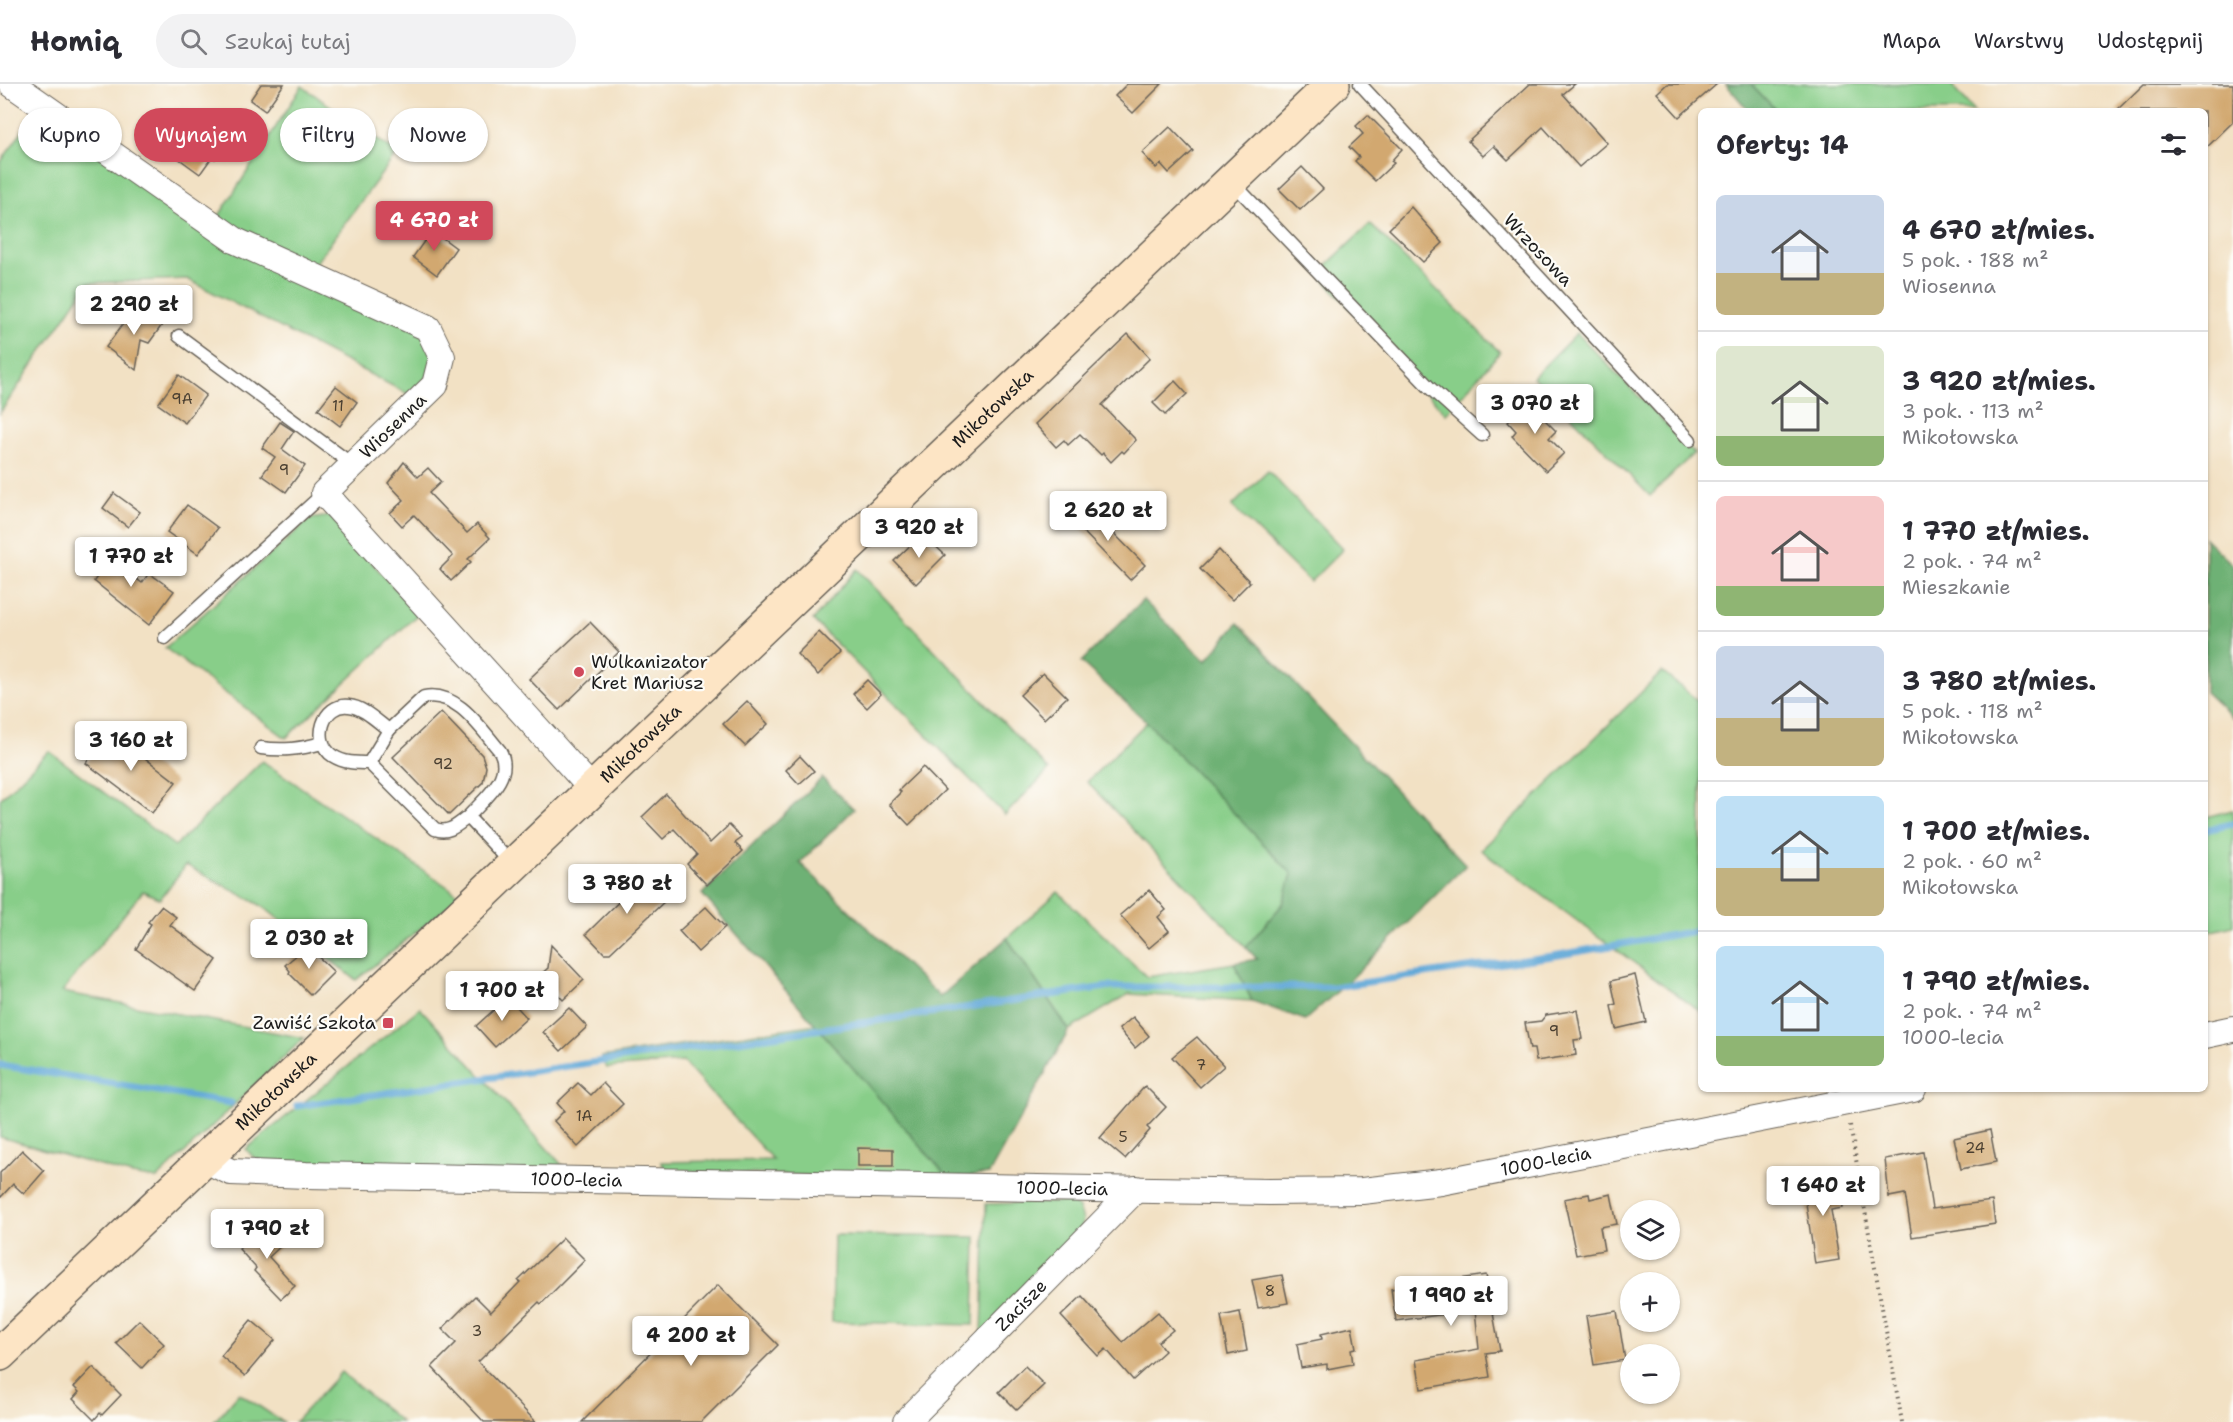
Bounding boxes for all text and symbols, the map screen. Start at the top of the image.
search box [156,14,576,68]
text: Homiq [30,22,120,60]
icon: search [177,25,210,58]
text: Szukaj tutaj [225,27,351,56]
text: Mapa [1883,27,1941,55]
text: Warstwy [1974,27,2064,55]
text: Udostępnij [2097,27,2203,55]
chip: Kupno [18,108,122,162]
chip: Wynajem [134,108,268,162]
chip: Filtry [280,108,376,162]
chip: Nowe [388,108,488,162]
text: Oferty: 14 [1716,127,1849,162]
icon: filters [2157,128,2190,161]
pin: 4 670 zł [372,201,496,252]
text: 4 670 zł [390,207,478,233]
street label: Wrzosowa [1498,208,1578,292]
text: 4 670 zł/mies. [1902,212,2095,247]
icon: home [1764,219,1836,291]
text: 5 pok. · 188 m² [1902,247,2048,273]
text: Wiosenna [1902,273,1996,299]
pin: 2 290 zł [72,285,196,336]
text: 2 290 zł [90,291,178,317]
text: 3 920 zł/mies. [1902,363,2096,398]
street label: Mikołowska [946,364,1039,453]
icon: home [1764,370,1836,442]
pin: 3 070 zł [1473,384,1597,435]
street label: Wiosenna [354,388,432,464]
house number: 9A [171,389,193,409]
text: 3 070 zł [1490,390,1580,416]
house number: 11 [332,396,344,416]
text: 3 pok. · 113 m² [1902,398,2044,424]
text: Mikołowska [1902,424,2018,450]
house number: 9 [279,460,289,480]
pin: 2 620 zł [1046,491,1170,542]
text: 2 620 zł [1064,497,1152,523]
pin: 3 920 zł [857,508,981,559]
text: 1 770 zł/mies. [1902,513,2090,548]
text: 3 920 zł [874,514,964,540]
icon: home [1764,520,1836,592]
pin: 1 770 zł [69,537,193,588]
text: 1 770 zł [89,543,173,569]
text: 2 pok. · 74 m² [1902,548,2042,574]
text: Mieszkanie [1902,574,2011,600]
place label: Wulkanizator Kret Mariusz [591,650,708,695]
text: 3 780 zł/mies. [1902,663,2096,698]
marker: Wulkanizator Kret Mariusz [572,665,586,679]
icon: home [1764,670,1836,742]
text: 5 pok. · 118 m² [1902,698,2043,724]
street label: Mikołowska [595,699,687,788]
pin: 3 160 zł [69,721,193,772]
text: Mikołowska [1902,724,2018,750]
text: 3 160 zł [89,727,173,753]
house number: 92 [433,754,453,774]
text: 1 700 zł/mies. [1902,813,2090,848]
icon: home [1764,820,1836,892]
text: 2 pok. · 60 m² [1902,848,2042,874]
pin: 3 780 zł [565,864,689,915]
text: 3 780 zł [582,870,672,896]
text: Mikołowska [1902,874,2018,900]
pin: 2 030 zł [247,919,371,970]
text: 2 030 zł [264,925,354,951]
text: 1 790 zł/mies. [1902,963,2090,998]
icon: home [1764,970,1836,1042]
pin: 1 700 zł [440,971,564,1022]
text: 1 700 zł [460,977,544,1003]
text: 2 pok. · 74 m² [1902,998,2042,1024]
place label: Zawiść Szkoła [253,1011,376,1035]
marker: Zawiść Szkoła [381,1016,395,1030]
house number: 9 [1549,1021,1559,1041]
text: 1000-lecia [1902,1024,2004,1050]
street label: Mikołowska [230,1046,322,1136]
house number: 7 [1196,1055,1206,1075]
house number: 1A [576,1106,592,1126]
house number: 5 [1118,1127,1128,1147]
house number: 24 [1965,1138,1985,1158]
street label: 1000-lecia [1498,1141,1593,1182]
pin: 1 640 zł [1761,1166,1885,1217]
street label: 1000-lecia [530,1167,622,1193]
text: 1 640 zł [1781,1172,1865,1198]
street label: 1000-lecia [1016,1176,1108,1201]
map controls [1620,1200,1680,1404]
button: layers [1620,1200,1680,1260]
pin: 1 790 zł [205,1209,329,1260]
text: 1 790 zł [225,1215,309,1241]
button: + [1620,1272,1680,1332]
street label: Zacisze [990,1274,1052,1336]
pin: 1 990 zł [1389,1276,1513,1327]
house number: 8 [1265,1281,1275,1301]
text: 1 990 zł [1409,1282,1493,1308]
pin: 4 200 zł [629,1316,753,1367]
house number: 3 [472,1321,482,1341]
text: 4 200 zł [646,1322,736,1348]
button: − [1620,1344,1680,1404]

